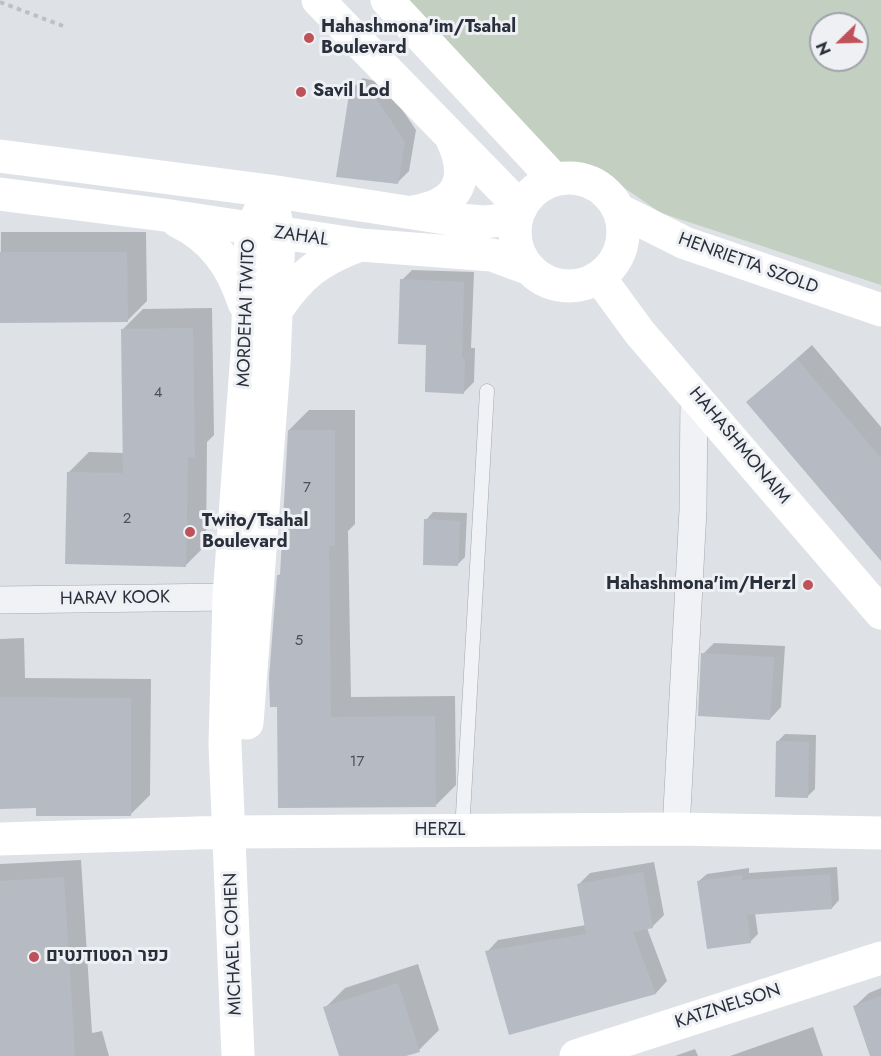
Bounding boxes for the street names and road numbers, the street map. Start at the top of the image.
street label: ZAHAL [272,223,330,251]
street label: HENRIETTA SZOLD [675,229,821,299]
street label: MORDEHAI TWITO [234,238,260,388]
street label: HAHASHMONAIM [684,383,794,509]
street label: HARAV KOOK [60,587,170,611]
street label: HERZL [415,820,465,842]
street label: MICHAEL COHEN [221,872,247,1016]
street label: KATZNELSON [673,980,783,1034]

